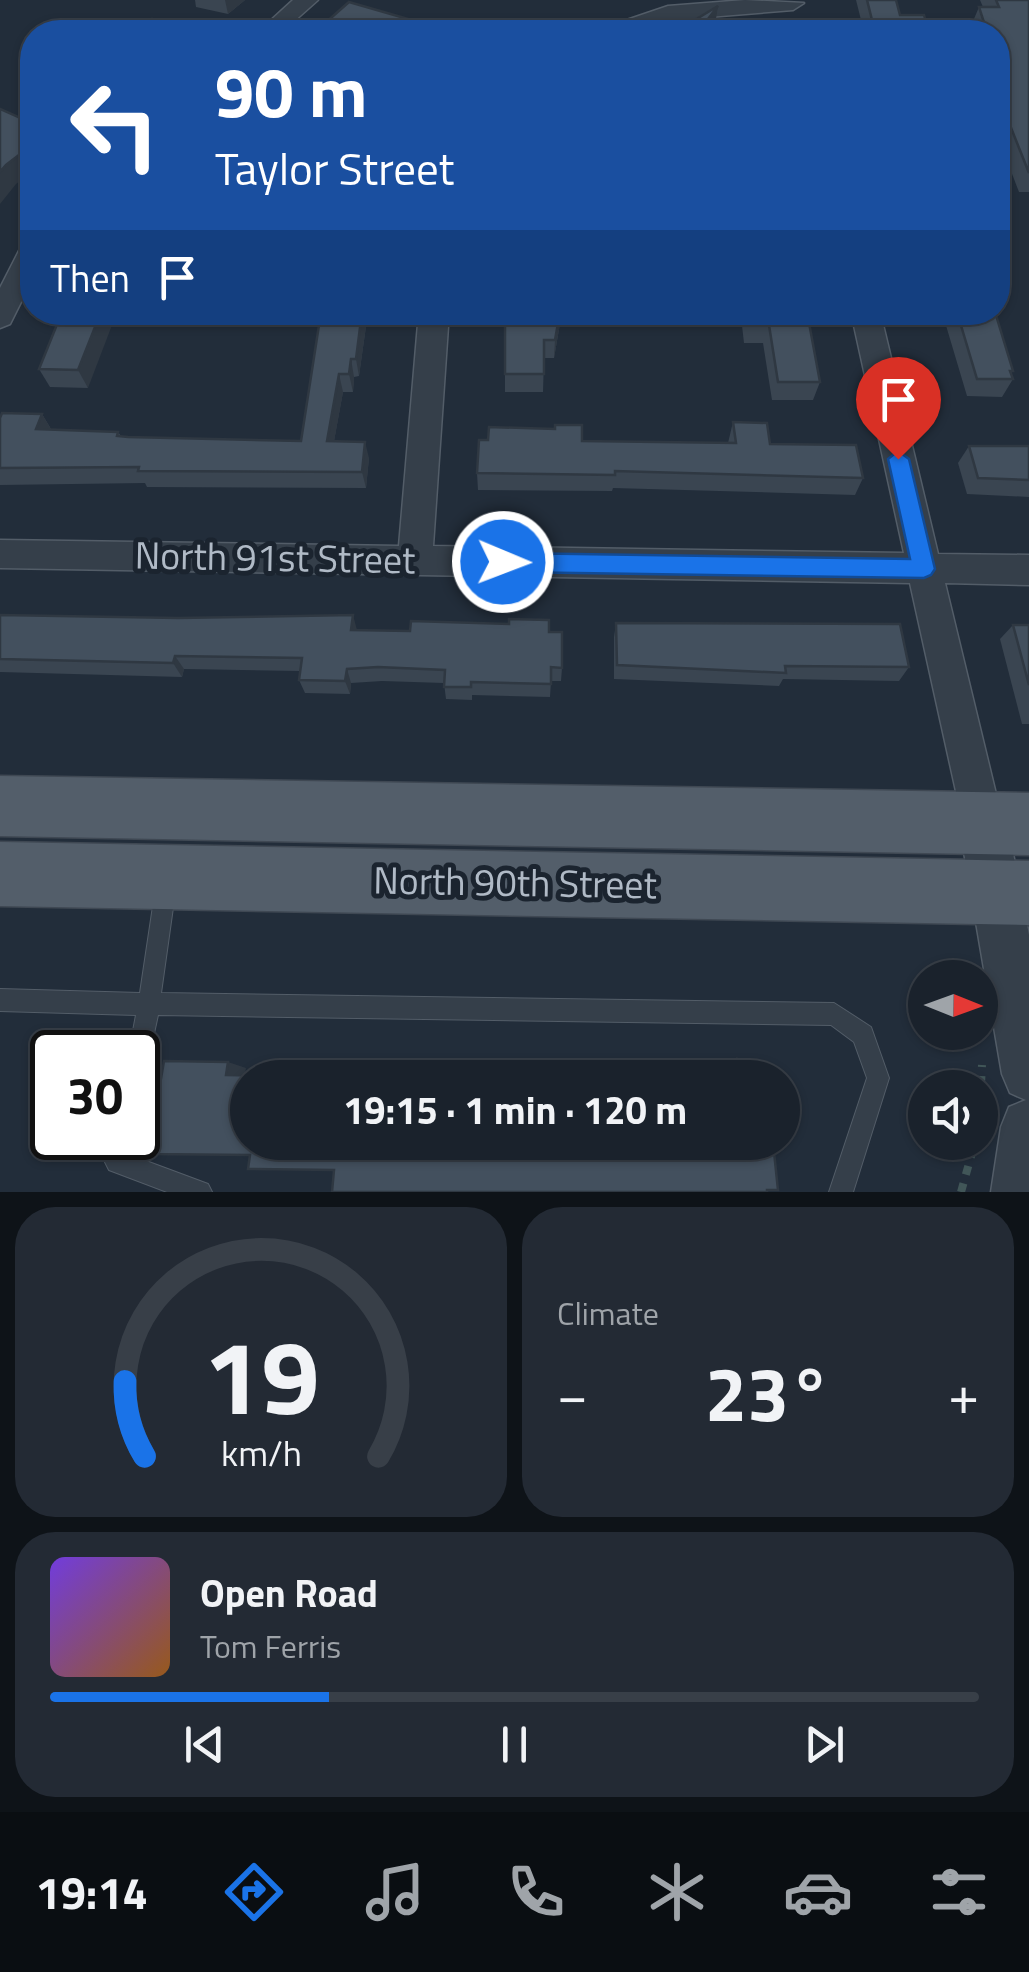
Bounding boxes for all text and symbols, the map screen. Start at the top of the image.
text: 90 m [215,38,368,144]
icon: left [50,60,180,190]
text: Taylor Street [215,134,454,202]
text: Then [50,249,130,307]
icon: arrive [150,250,205,305]
pin [856,357,941,460]
icon: arrive [871,372,926,427]
position arrow [451,510,555,614]
street label: North 91st Street [134,526,416,588]
street label: North 90th Street [373,851,657,913]
north arrow [908,960,998,1050]
map controls [908,960,998,1160]
speed limit sign: 30 [30,1030,160,1160]
button: sound [908,1070,998,1160]
text: 19:15 · 1 min · 120 m [343,1081,687,1139]
text: Climate [557,1289,659,1337]
text: 19 [203,1296,319,1454]
text: 23° [705,1336,831,1450]
text: − [557,1352,588,1435]
text: + [948,1352,979,1435]
text: km/h [221,1425,301,1480]
text: Open Road [200,1564,378,1622]
text: Tom Ferris [200,1622,341,1670]
icon: previous [177,1717,232,1772]
icon: pause [487,1717,542,1772]
icon: next [797,1717,852,1772]
icon: directions [219,1857,289,1927]
icon: music [360,1857,430,1927]
icon: phone [501,1857,571,1927]
icon: climate [642,1857,712,1927]
icon: car [783,1857,853,1927]
icon: filters [924,1857,994,1927]
text: 19:14 [35,1858,148,1926]

